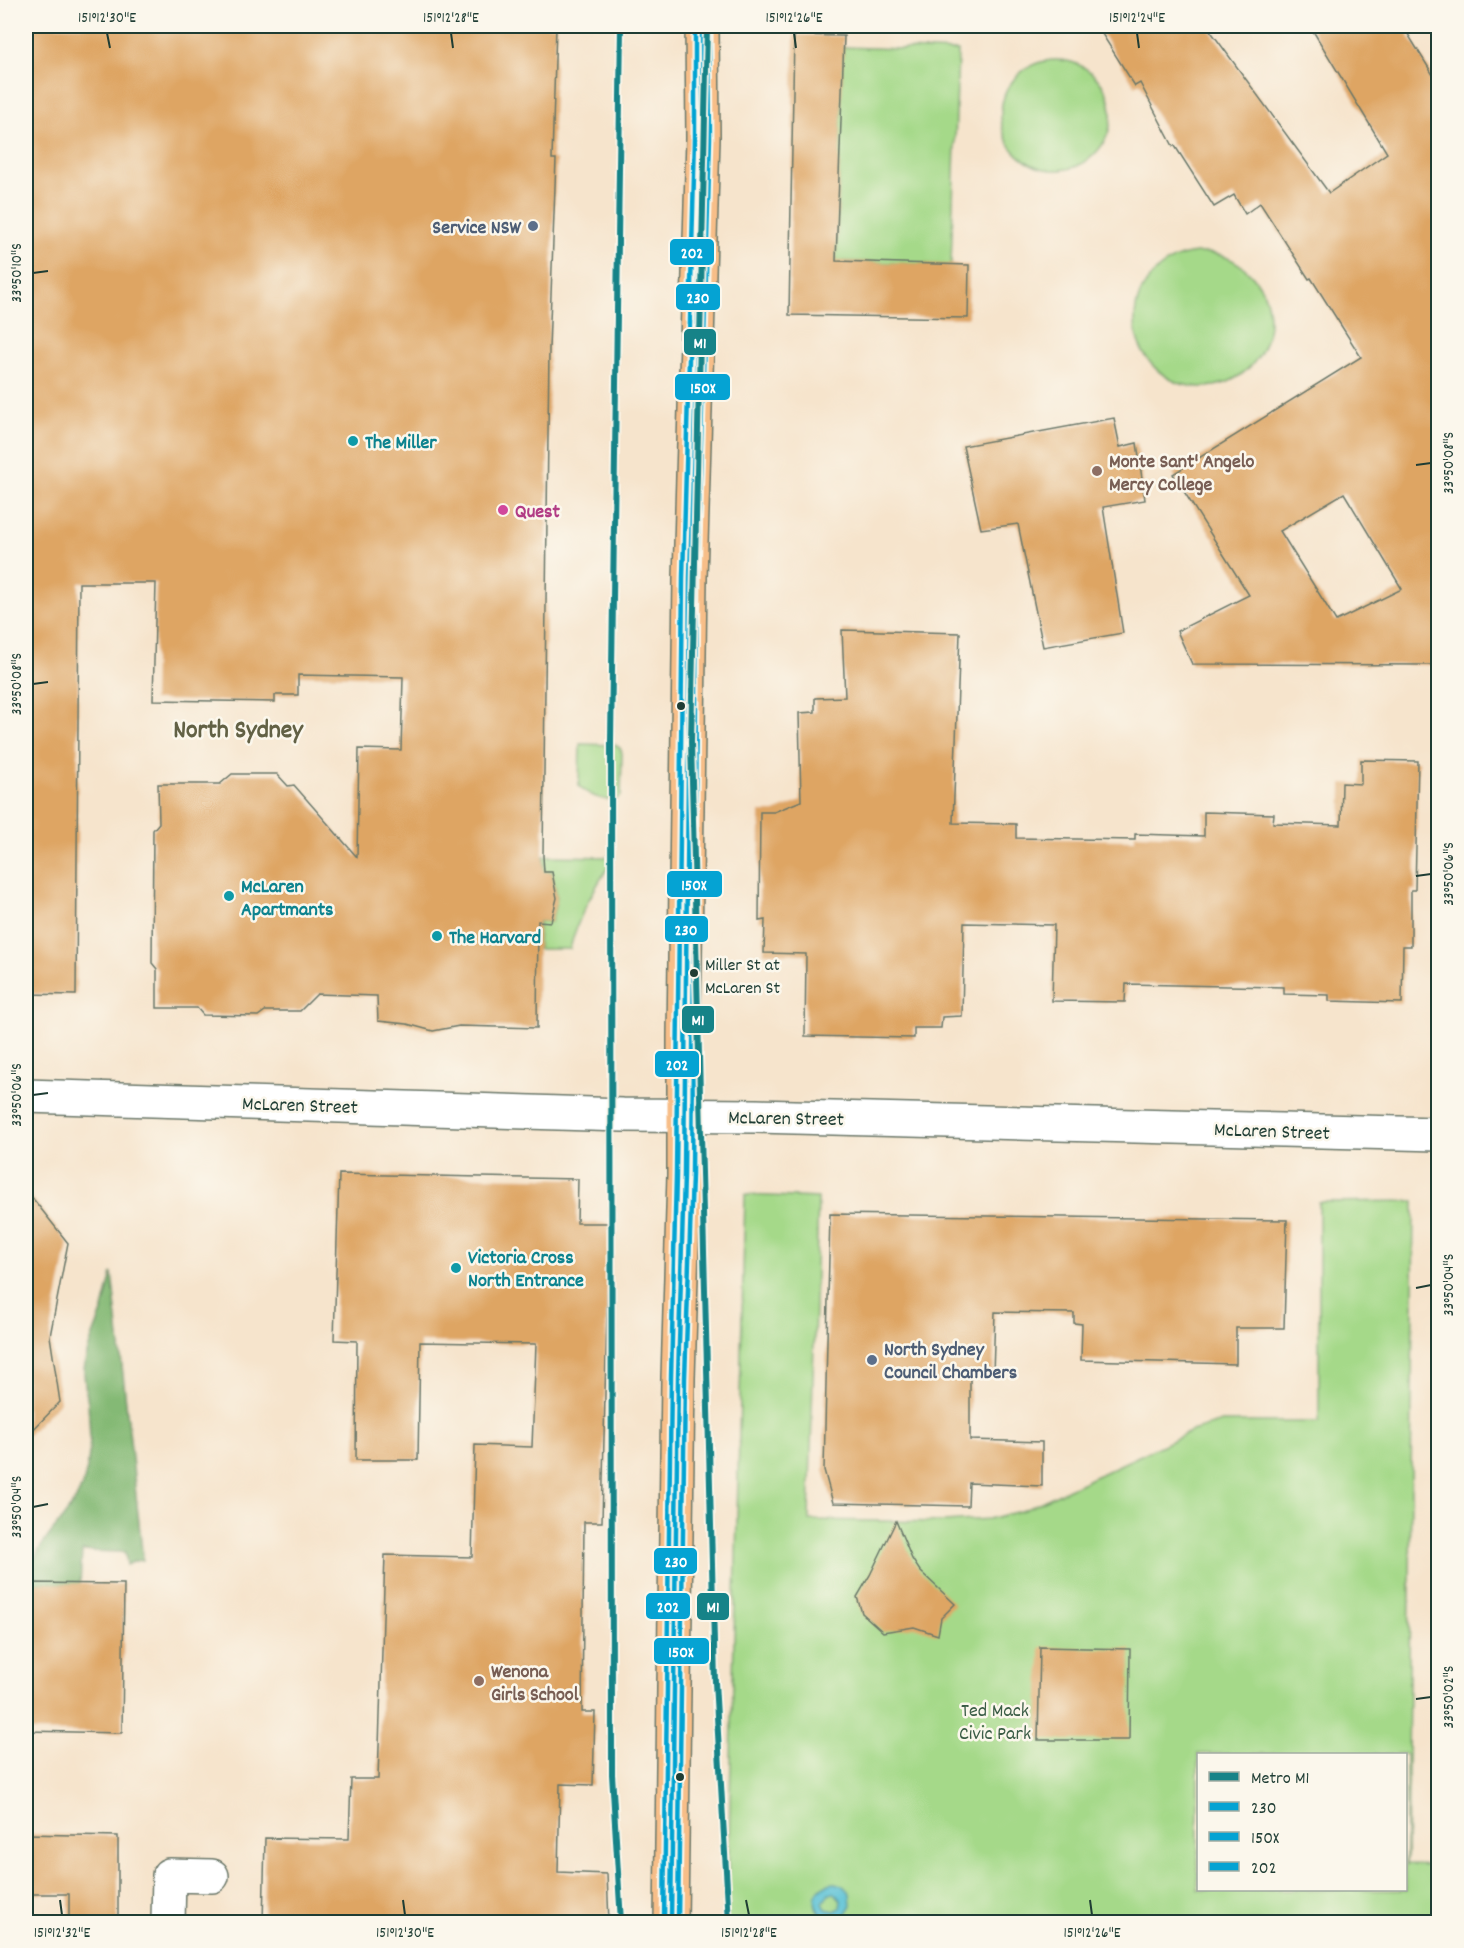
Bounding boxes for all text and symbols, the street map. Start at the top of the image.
text: 151°12'30"E [78,8,136,30]
text: 151°12'28"E [423,8,479,30]
text: 151°12'26"E [765,8,823,30]
text: 151°12'24"E [1109,8,1165,30]
place label: Service NSW [432,215,522,243]
marker: Service NSW [526,219,540,233]
line badge: 202 [669,238,715,266]
text: 33°50'10"S [7,243,29,303]
text: 202 [681,243,703,266]
line badge: 230 [675,283,721,311]
text: 230 [687,288,709,311]
line badge: M1 [683,328,717,356]
text: M1 [694,333,706,356]
line badge: 150X [674,373,731,401]
text: 150X [690,378,716,401]
place label: The Miller [365,430,437,458]
text: 33°50'08"S [1439,432,1461,494]
marker: The Miller [346,434,360,448]
place label: Monte Sant' Angelo Mercy College [1109,449,1254,500]
marker: Monte Sant' Angelo Mercy College [1090,464,1104,478]
place label: Quest [515,499,561,527]
marker: Quest [496,503,510,517]
text: 33°50'08"S [7,653,29,715]
unlabelled marker [675,700,687,712]
district label: North Sydney [173,713,304,750]
text: 33°50'06"S [1439,842,1461,906]
line badge: 150X [666,870,723,898]
place label: McLaren Apartmants [241,874,333,925]
text: 150X [681,875,707,898]
marker: McLaren Apartmants [222,889,236,903]
line badge: 230 [664,915,709,943]
text: 230 [675,920,697,943]
place label: The Harvard [449,925,541,953]
marker: The Harvard [430,929,444,943]
place label: Miller St at McLaren St [705,954,781,1002]
marker: Miller St at McLaren St [688,967,700,979]
line badge: M1 [681,1005,715,1034]
text: M1 [692,1010,704,1033]
line badge: 202 [654,1050,700,1078]
text: 202 [666,1055,688,1078]
text: 33°50'06"S [7,1063,29,1127]
street label: McLaren Street [241,1091,358,1123]
street label: McLaren Street [728,1105,844,1135]
street label: McLaren Street [1213,1117,1330,1149]
place label: Victoria Cross North Entrance [468,1245,584,1296]
text: 33°50'04"S [1439,1254,1461,1316]
marker: Victoria Cross North Entrance [449,1261,463,1275]
place label: North Sydney Council Chambers [884,1337,1017,1388]
marker: North Sydney Council Chambers [865,1353,879,1367]
text: 33°50'04"S [7,1476,29,1538]
line badge: 230 [653,1547,698,1575]
text: 230 [665,1552,687,1575]
line badge: 202 [645,1592,691,1620]
line badge: M1 [696,1592,730,1621]
text: 202 [657,1597,679,1620]
text: M1 [707,1597,719,1620]
line badge: 150X [653,1637,710,1665]
text: 150X [668,1642,694,1665]
place label: Wenona Girls School [491,1659,579,1710]
text: 33°50'02"S [1439,1666,1461,1728]
marker: Wenona Girls School [472,1674,486,1688]
park label: Ted Mack Civic Park [959,1698,1031,1749]
legend [1197,1753,1407,1891]
text: Metro M1 [1251,1767,1309,1792]
unlabelled marker [674,1771,686,1783]
text: 230 [1251,1797,1277,1822]
text: 150X [1251,1827,1279,1852]
text: 202 [1251,1857,1277,1882]
text: 151°12'32"E [34,1923,90,1945]
text: 151°12'30"E [376,1923,434,1945]
text: 151°12'28"E [721,1923,777,1945]
text: 151°12'26"E [1063,1923,1121,1945]

